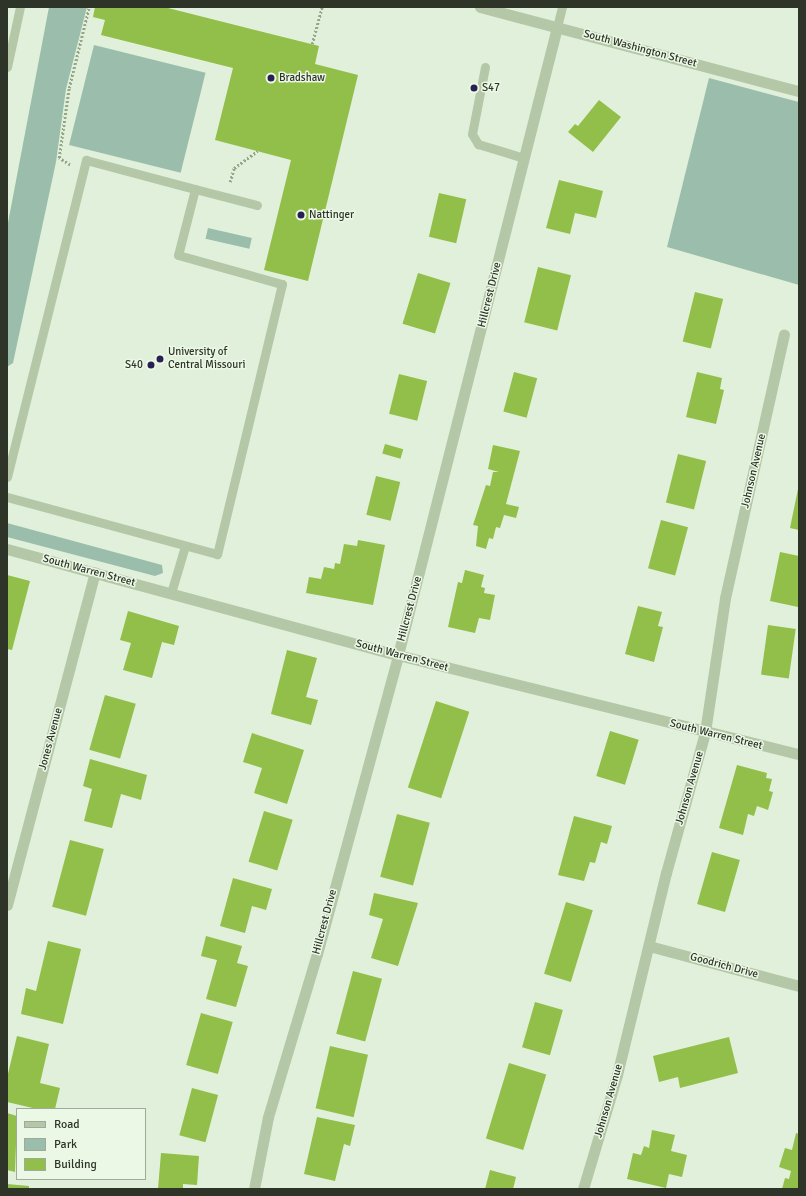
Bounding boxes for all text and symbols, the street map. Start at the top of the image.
street label: South Washington Street [582,28,698,70]
place label: Bradshaw [279,71,325,85]
marker: Bradshaw [266,73,276,83]
place label: S47 [482,81,500,95]
marker: S47 [469,83,479,93]
place label: Nattinger [309,208,354,222]
marker: Nattinger [296,210,306,220]
street label: Hillcrest Drive [476,261,504,329]
place label: University of Central Missouri [168,346,246,372]
marker: University of Central Missouri [155,354,165,364]
place label: S40 [125,358,143,372]
marker: S40 [146,360,156,370]
street label: Johnson Avenue [739,432,769,510]
street label: South Warren Street [41,552,137,590]
street label: Hillcrest Drive [395,575,425,643]
street label: South Warren Street [354,637,450,675]
street label: Jones Avenue [36,706,66,772]
street label: South Warren Street [668,717,764,753]
street label: Johnson Avenue [673,750,707,826]
street label: Hillcrest Drive [310,888,340,956]
street label: Goodrich Drive [689,951,759,981]
street label: Johnson Avenue [592,1063,626,1139]
legend [16,1108,146,1180]
text: Road [54,1117,80,1132]
text: Park [54,1137,77,1152]
text: Building [54,1157,97,1172]

